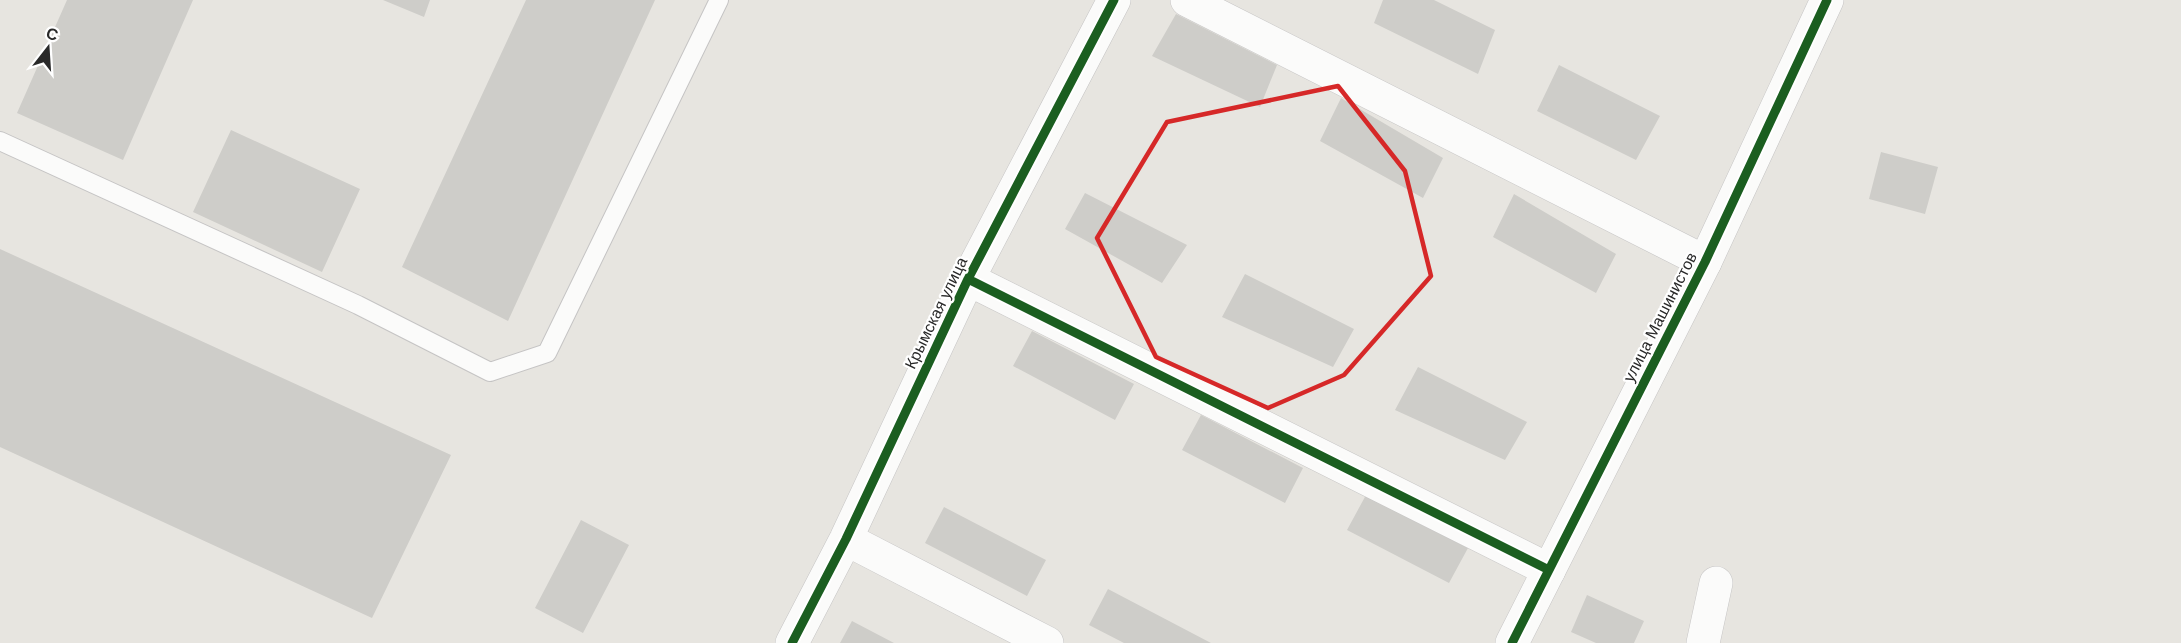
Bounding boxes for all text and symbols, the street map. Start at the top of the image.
north arrow [18,18,78,78]
text: С [44,24,61,44]
street label: улица Машинистов [1620,249,1700,385]
street label: Крымская улица [902,254,970,372]

